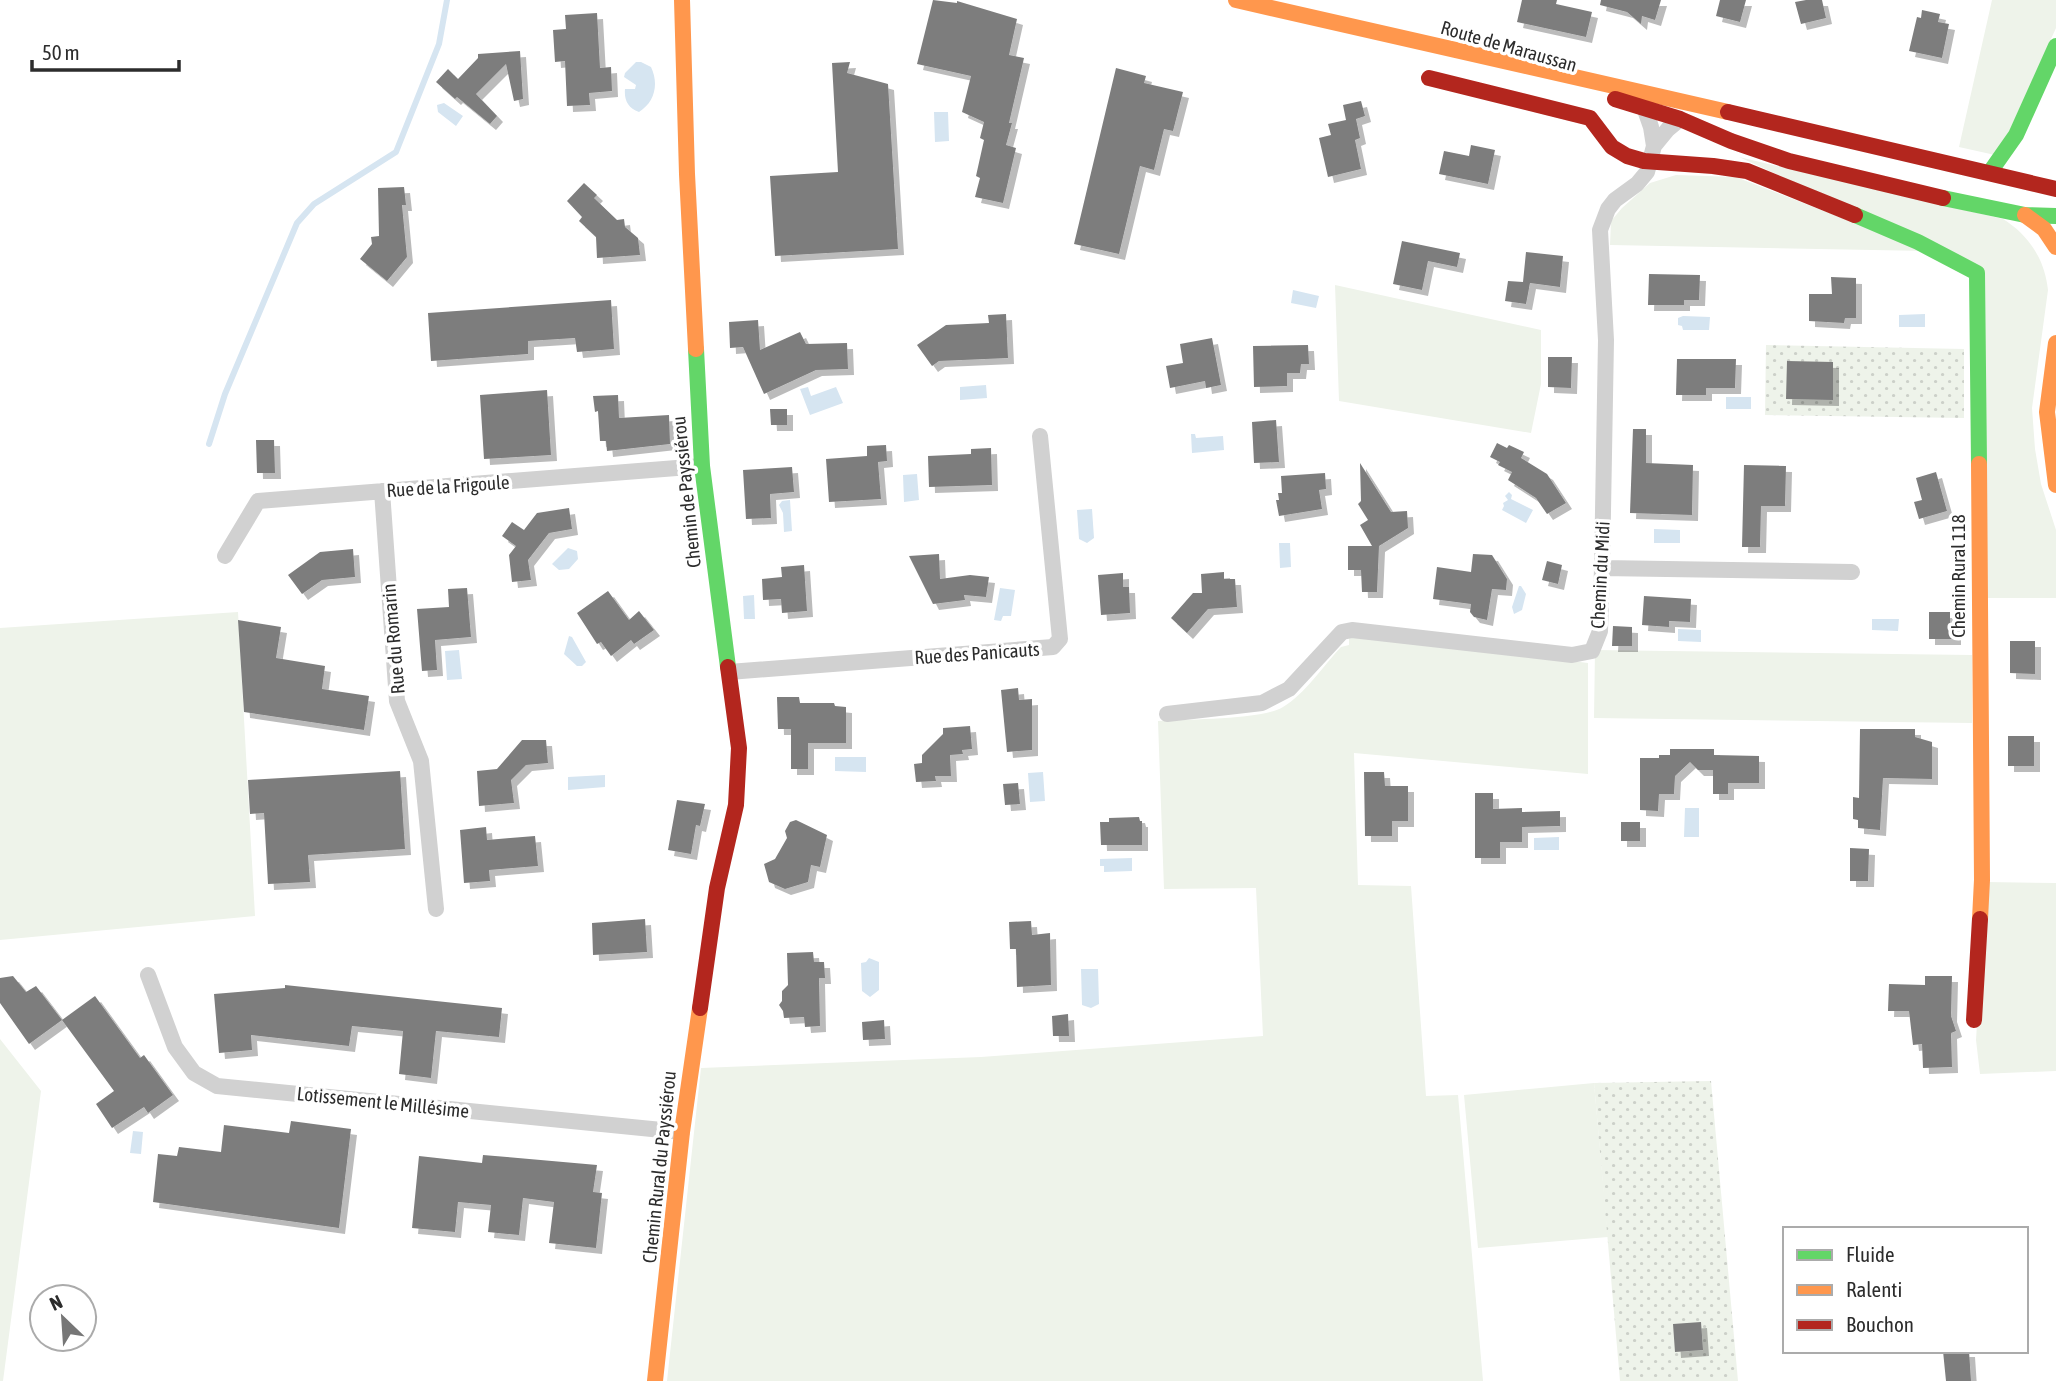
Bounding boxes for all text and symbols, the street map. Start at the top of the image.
street label: Route de Maraussan [1438,16,1580,76]
scale bar [32,28,178,72]
text: 50 m [42,40,80,64]
street label: Chemin de Payssiérou [667,415,705,569]
street label: Rue de la Frigoule [386,471,510,501]
street label: Chemin Rural 118 [1947,514,1969,638]
street label: Chemin du Midi [1586,521,1614,629]
street label: Rue du Romarin [377,583,409,695]
street label: Rue des Panicauts [914,638,1041,668]
street label: Chemin Rural du Payssiérou [638,1070,680,1264]
street label: Lotissement le Millésime [296,1082,470,1122]
legend [1783,1227,2028,1353]
text: Fluide [1846,1242,1895,1266]
text: Ralenti [1846,1277,1902,1301]
north arrow [28,1283,98,1353]
text: N [46,1290,66,1315]
text: Bouchon [1846,1312,1914,1336]

